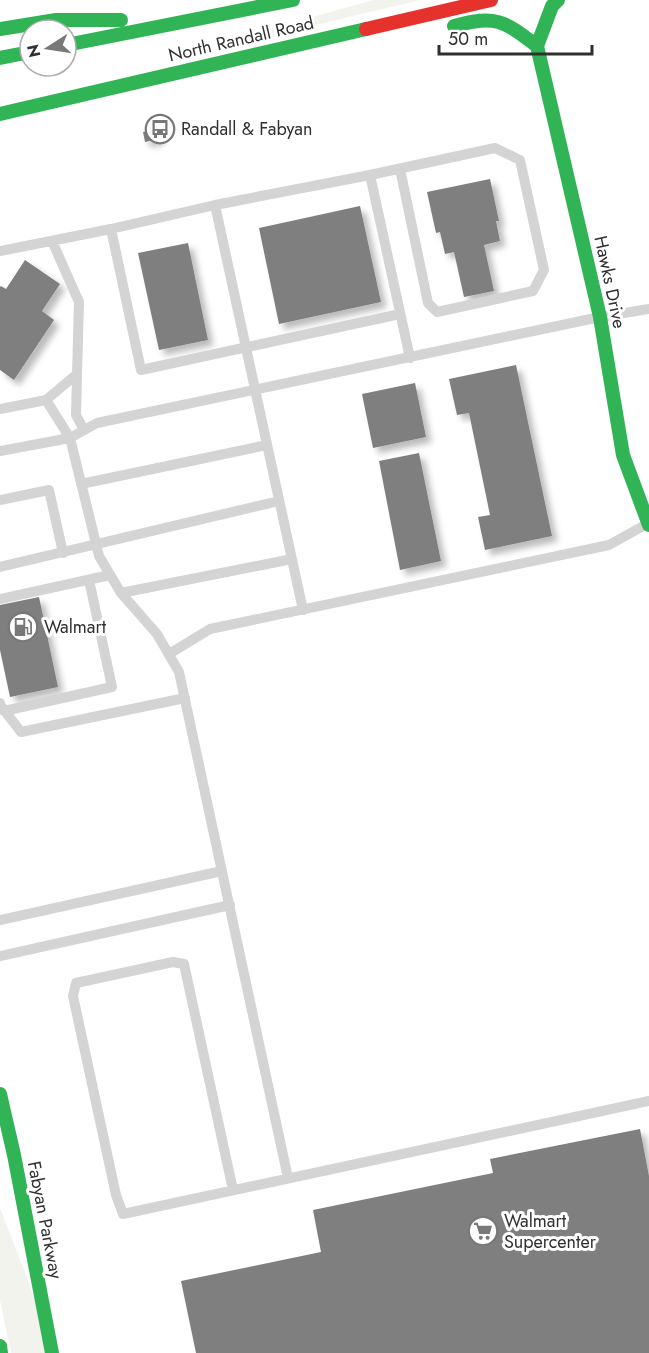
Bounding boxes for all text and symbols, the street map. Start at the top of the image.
street label: North Randall Road [166,10,316,68]
north arrow [18,18,78,78]
scale bar [439,18,592,56]
text: 50 m [448,26,488,52]
text: N [21,42,46,60]
bus stop icon: Randall & Fabyan [144,113,176,145]
place label: Randall & Fabyan [181,116,312,142]
street label: Hawks Drive [587,233,633,331]
fuel station icon: Walmart [7,611,39,643]
place label: Walmart [44,614,107,640]
street label: Fabyan Parkway [21,1159,69,1281]
place label: Walmart Supercenter [504,1208,597,1255]
supermarket icon: Walmart Supercenter [467,1215,499,1247]

